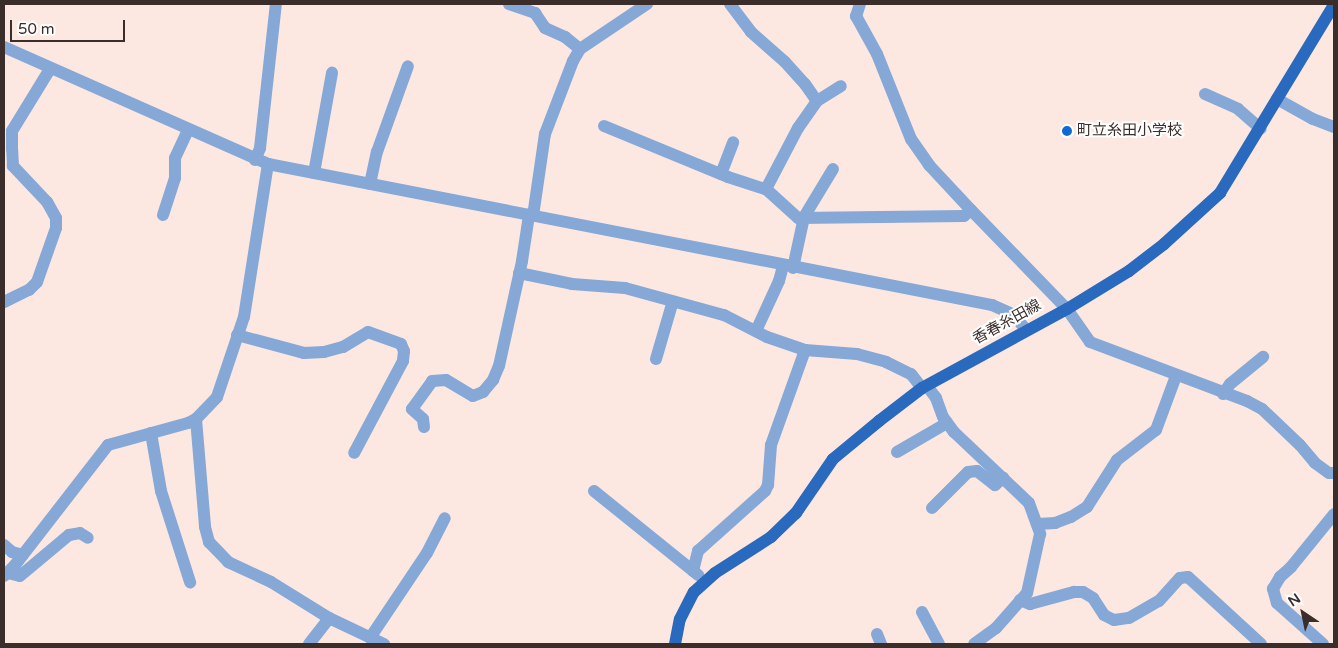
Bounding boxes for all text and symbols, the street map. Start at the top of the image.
scale bar [12,10,128,42]
text: 50 m [18,20,55,38]
place label: 町立糸田小学校 [1077,122,1182,140]
marker: 町立糸田小学校 [1061,125,1073,137]
street label: 香春糸田線 [970,296,1044,348]
north arrow [1278,588,1328,638]
text: N [1285,590,1304,610]

